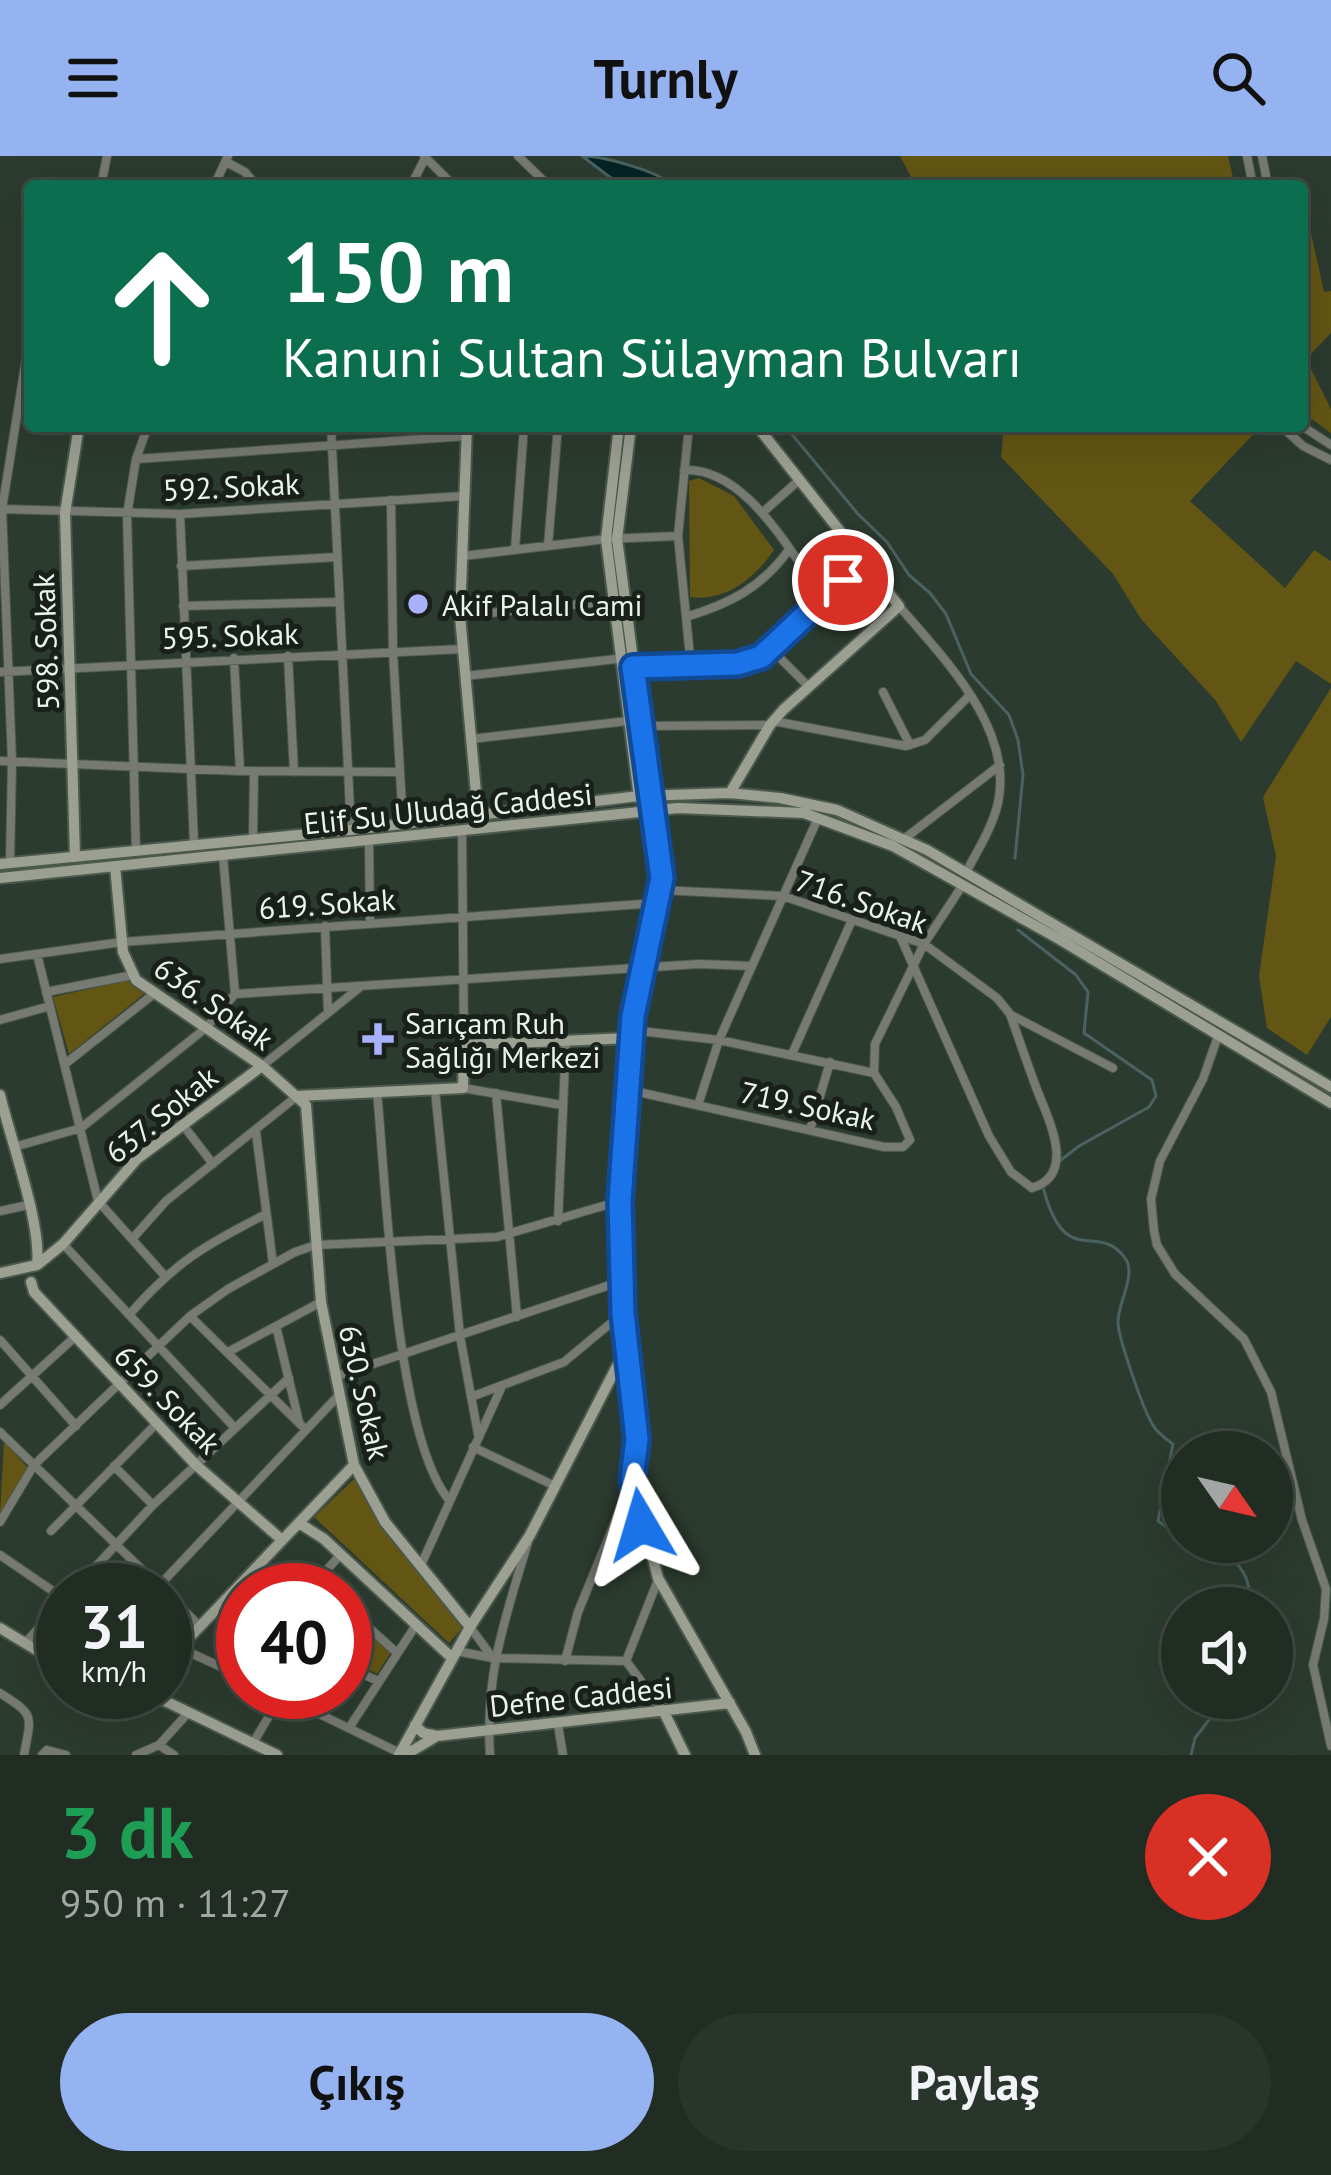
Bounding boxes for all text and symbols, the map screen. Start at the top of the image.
text: Turnly [593,43,738,113]
icon: menu [60,45,126,111]
icon: search [1205,45,1271,111]
text: 150 m [282,216,514,325]
icon: ahead [84,228,240,384]
text: Kanuni Sultan Sülayman Bulvarı [282,322,1022,392]
street label: 592. Sokak [162,463,301,509]
pin [792,529,894,631]
icon: arrive [810,547,876,613]
street label: 598. Sokak [23,572,67,711]
place label: Akif Palalı Cami [442,585,643,624]
marker: Akif Palalı Cami [405,591,431,617]
street label: 595. Sokak [161,613,300,657]
street label: Elif Su Uludağ Caddesi [302,773,594,843]
street label: 716. Sokak [791,860,934,942]
street label: 619. Sokak [257,879,397,927]
street label: 636. Sokak [147,948,282,1059]
place label: Sarıçam Ruh Sağlığı Merkezi [405,1003,600,1076]
marker: Sarıçam Ruh Sağlığı Merkezi [362,1023,394,1055]
street label: 637. Sokak [97,1056,226,1171]
street label: 719. Sokak [737,1072,880,1138]
street label: 630. Sokak [331,1321,400,1464]
street label: 659. Sokak [106,1336,230,1462]
north arrow [1161,1431,1293,1563]
map controls [1161,1431,1293,1719]
position arrow [578,1462,704,1588]
speed limit sign: 40 [216,1563,372,1719]
text: 31 [80,1587,148,1665]
button: sound [1161,1587,1293,1719]
text: km/h [81,1651,147,1690]
street label: Defne Caddesi [488,1667,674,1725]
text: 3 dk [60,1785,193,1878]
button: close [1145,1794,1271,1920]
text: 950 m · 11:27 [60,1877,291,1928]
button: Çıkış [60,2013,654,2151]
button: Paylaş [678,2013,1271,2151]

